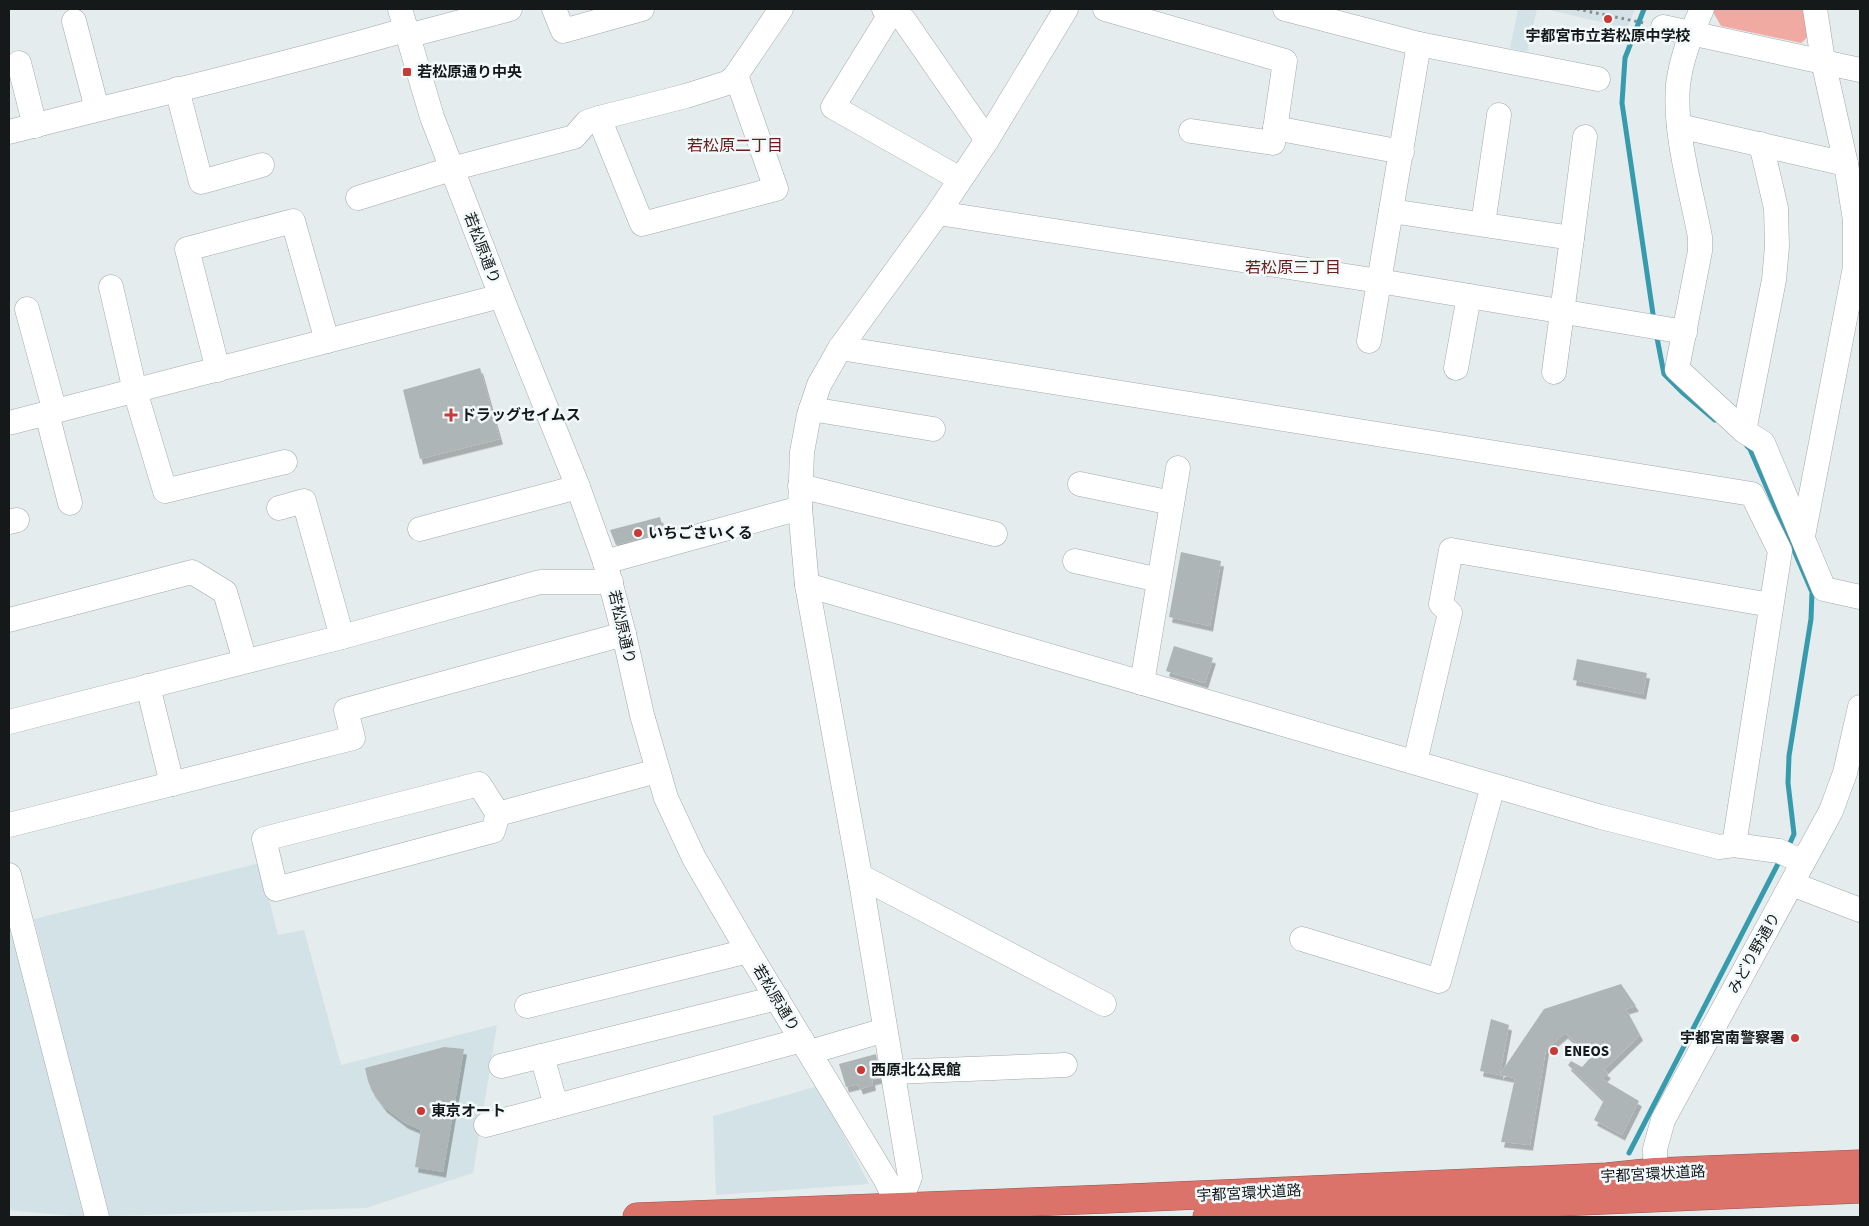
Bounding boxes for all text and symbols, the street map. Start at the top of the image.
marker: 宇都宮市立若松原中学校 [1602,13,1614,25]
place label: 宇都宮市立若松原中学校 [1525,26,1691,47]
place label: 若松原通り中央 [417,62,522,83]
marker: 若松原通り中央 [401,66,413,78]
district label: 若松原二丁目 [687,135,783,157]
street label: 若松原通り [458,209,505,287]
district label: 若松原三丁目 [1245,257,1341,279]
place label: ドラッグセイムス [461,405,581,426]
marker: ドラッグセイムス [445,409,457,421]
place label: いちごさいくる [648,523,753,544]
marker: いちごさいくる [632,527,644,539]
street label: 若松原通り [603,588,640,666]
street label: みどり野通り [1723,909,1785,998]
street label: 若松原通り [747,961,804,1036]
place label: 宇都宮南警察署 [1680,1028,1785,1049]
marker: 宇都宮南警察署 [1789,1032,1801,1044]
place label: ENEOS [1564,1041,1609,1062]
marker: ENEOS [1548,1045,1560,1057]
place label: 西原北公民館 [871,1060,961,1081]
marker: 西原北公民館 [855,1064,867,1076]
place label: 東京オート [431,1101,506,1122]
marker: 東京オート [415,1105,427,1117]
street label: 宇都宮環状道路 [1600,1161,1706,1188]
street label: 宇都宮環状道路 [1196,1180,1302,1207]

